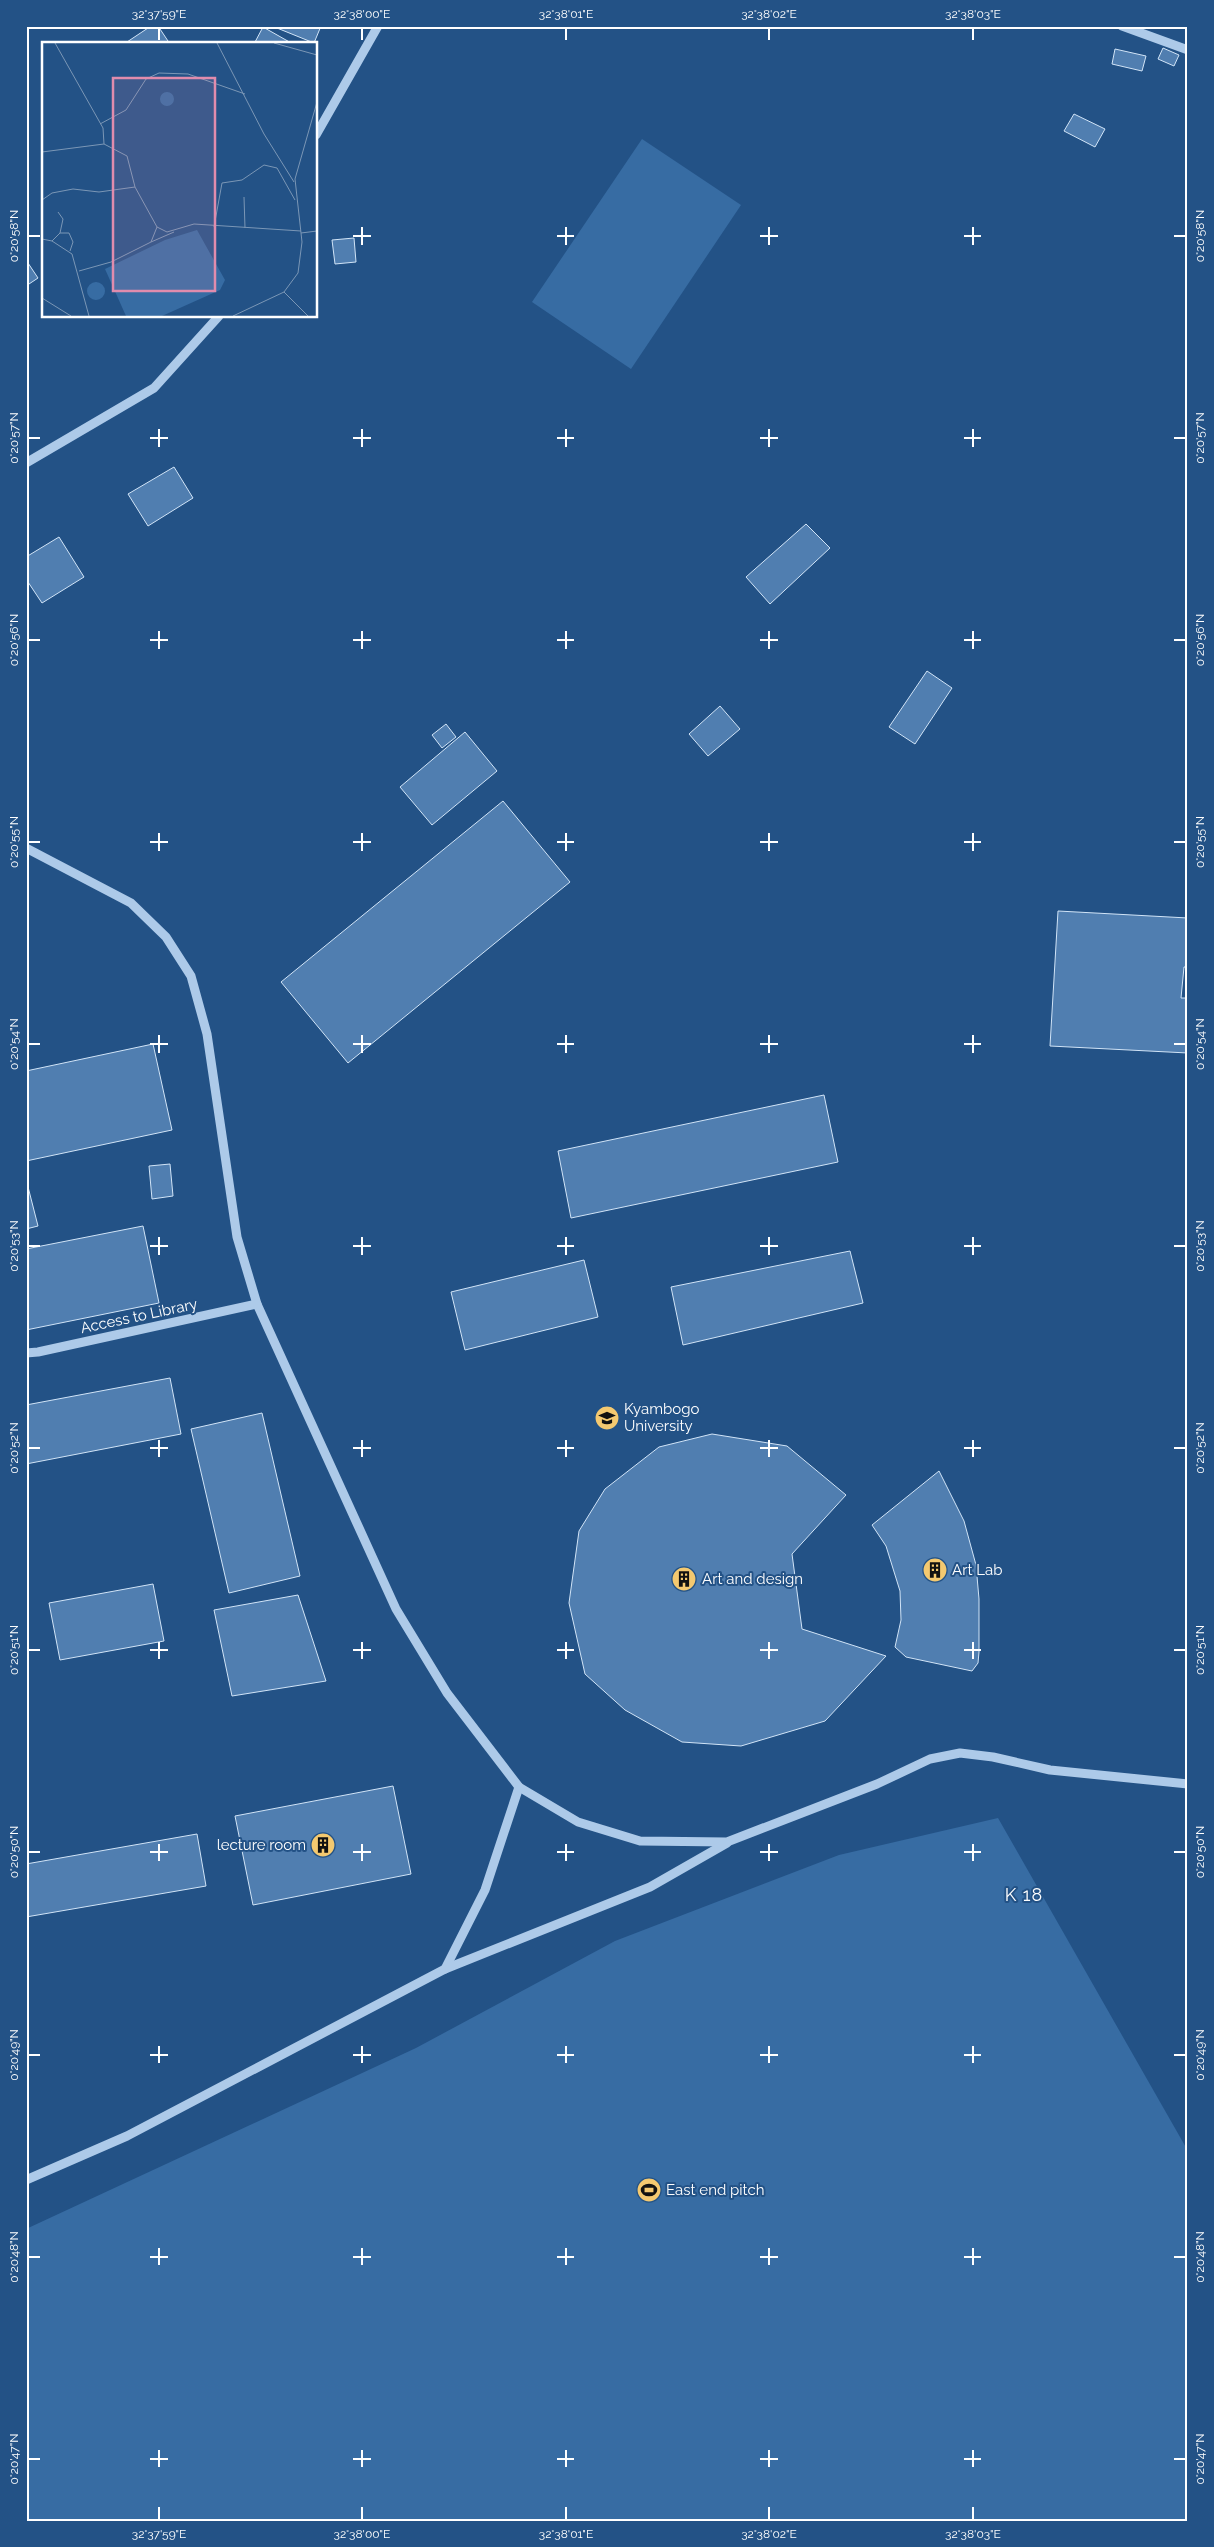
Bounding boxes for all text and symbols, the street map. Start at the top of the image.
text: 32°37'59"E [132,7,186,21]
text: 32°38'00"E [334,7,390,21]
text: 32°38'01"E [539,7,593,21]
text: 32°38'02"E [741,7,797,21]
text: 32°38'03"E [945,7,1001,21]
inset map [42,42,318,318]
text: 0°20'58"N [7,210,21,262]
text: 0°20'58"N [1193,210,1207,262]
text: 0°20'57"N [7,412,21,464]
text: 0°20'57"N [1193,412,1207,464]
text: 0°20'56"N [7,614,21,666]
text: 0°20'56"N [1193,614,1207,666]
text: 0°20'55"N [7,816,21,868]
text: 0°20'55"N [1193,816,1207,868]
text: 0°20'54"N [7,1018,21,1070]
text: 0°20'54"N [1193,1018,1207,1070]
text: 0°20'53"N [7,1220,21,1272]
text: 0°20'53"N [1193,1220,1207,1272]
street label: Access to Library [79,1295,199,1337]
place label: Kyambogo University [624,1400,699,1435]
school or university icon: Kyambogo University [594,1405,620,1431]
text: 0°20'52"N [7,1422,21,1474]
text: 0°20'52"N [1193,1422,1207,1474]
building icon: Art Lab [922,1557,948,1583]
place label: Art Lab [952,1561,1002,1579]
building icon: Art and design [671,1566,697,1592]
place label: Art and design [702,1570,803,1588]
text: 0°20'51"N [7,1625,21,1675]
text: 0°20'51"N [1193,1625,1207,1675]
text: 0°20'50"N [7,1826,21,1878]
text: 0°20'50"N [1193,1826,1207,1878]
building icon: lecture room [310,1832,336,1858]
place label: lecture room [217,1836,306,1854]
district label: K 18 [1005,1884,1043,1905]
text: 0°20'49"N [7,2029,21,2081]
text: 0°20'49"N [1193,2029,1207,2081]
sports icon: East end pitch [636,2177,662,2203]
place label: East end pitch [666,2181,764,2199]
text: 0°20'48"N [7,2231,21,2283]
text: 0°20'48"N [1193,2231,1207,2283]
text: 0°20'47"N [7,2434,21,2484]
text: 0°20'47"N [1193,2434,1207,2484]
text: 32°37'59"E [132,2527,186,2541]
text: 32°38'00"E [334,2527,390,2541]
text: 32°38'01"E [539,2527,593,2541]
text: 32°38'02"E [741,2527,797,2541]
text: 32°38'03"E [945,2527,1001,2541]

